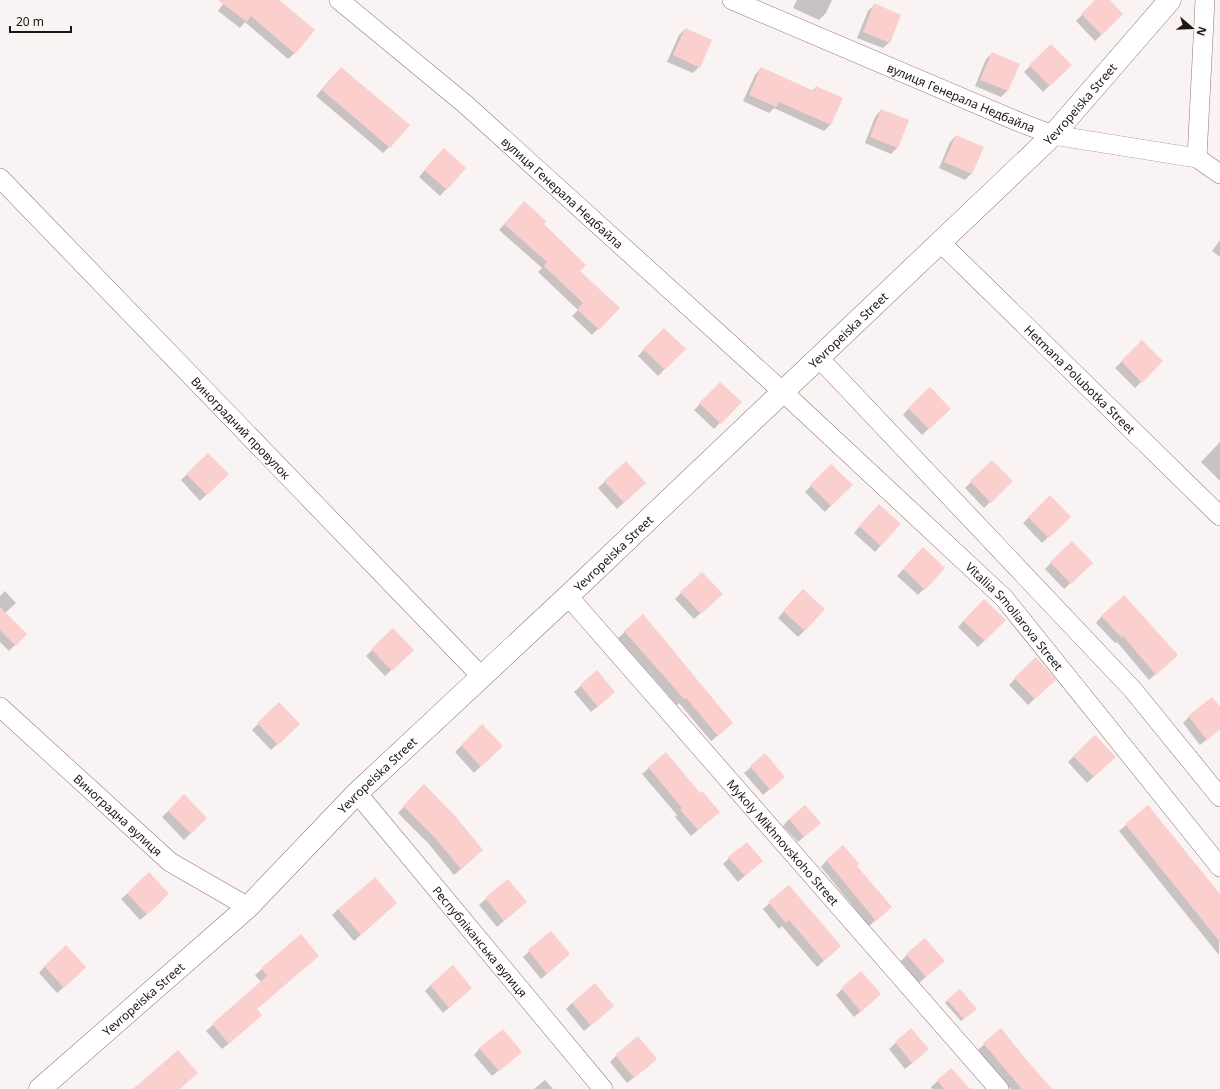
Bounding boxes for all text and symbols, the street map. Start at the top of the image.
scale bar [10,8,71,34]
north arrow [1172,8,1212,48]
text: 20 m [16,13,44,30]
text: N [1193,25,1210,38]
street label: вулиця Генерала Недбайла [885,58,1038,136]
street label: Yevropeiska Street [1039,59,1121,149]
street label: вулиця Генерала Недбайла [498,133,627,252]
street label: Yevropeiska Street [805,288,892,372]
street label: Hetmana Polubotka Street [1021,321,1140,438]
street label: Виноградний провулок [188,373,295,483]
street label: Yevropeiska Street [570,511,657,595]
street label: Vitaliia Smoliarova Street [962,558,1068,674]
street label: Yevropeiska Street [334,733,421,817]
street label: Виноградна вулиця [70,770,166,860]
street label: Mykoly Mikhnovskoho Street [723,776,843,909]
street label: Республіканська вулиця [429,882,532,1001]
street label: Yevropeiska Street [98,958,188,1039]

